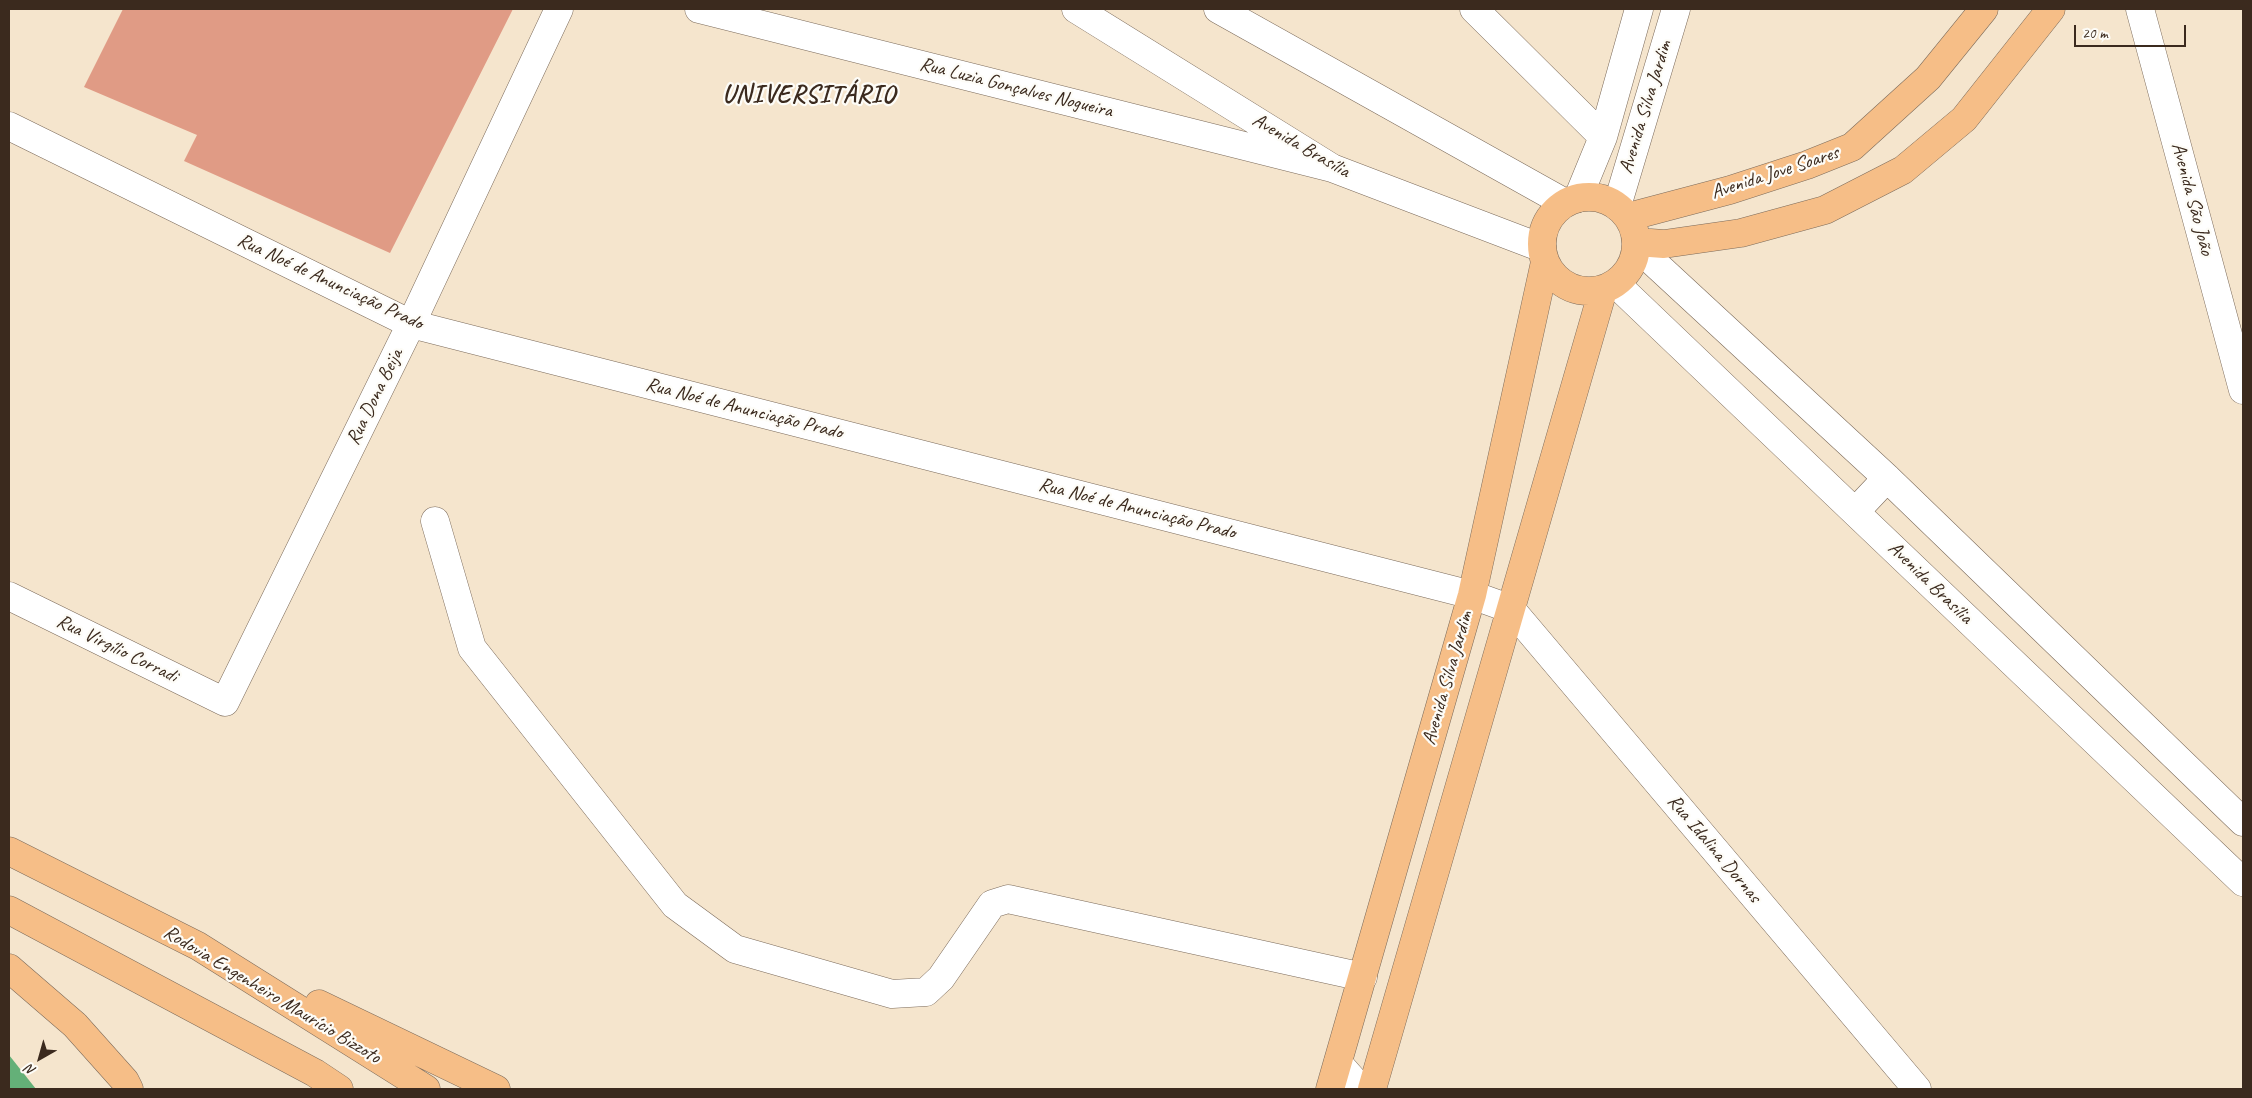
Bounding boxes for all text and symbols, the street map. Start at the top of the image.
scale bar [2077,15,2190,47]
text: 20 m [2082,24,2108,43]
street label: Avenida Silva Jardim [1614,37,1678,177]
street label: Rua Luzia Gonçalves Nogueira [917,52,1115,124]
district label: UNIVERSITÁRIO [722,80,896,110]
street label: Avenida Brasília [1248,108,1354,184]
street label: Avenida São João [2165,140,2219,258]
street label: Avenida Jove Soares [1708,141,1842,205]
street label: Rua Noé de Anunciação Prado [233,228,427,336]
street label: Rua Dona Beija [341,345,409,449]
street label: Rua Noé de Anunciação Prado [643,373,845,445]
street label: Rua Noé de Anunciação Prado [1036,473,1238,545]
street label: Avenida Brasília [1883,537,1977,629]
street label: Avenida Silva Jardim [1417,608,1479,748]
street label: Rua Virgílio Corradi [53,609,181,689]
street label: Rua Idalina Dornas [1662,790,1766,908]
street label: Rodovia Engenheiro Maurício Bizzoto [159,921,385,1069]
north arrow [15,1033,65,1083]
text: N [22,1061,39,1080]

